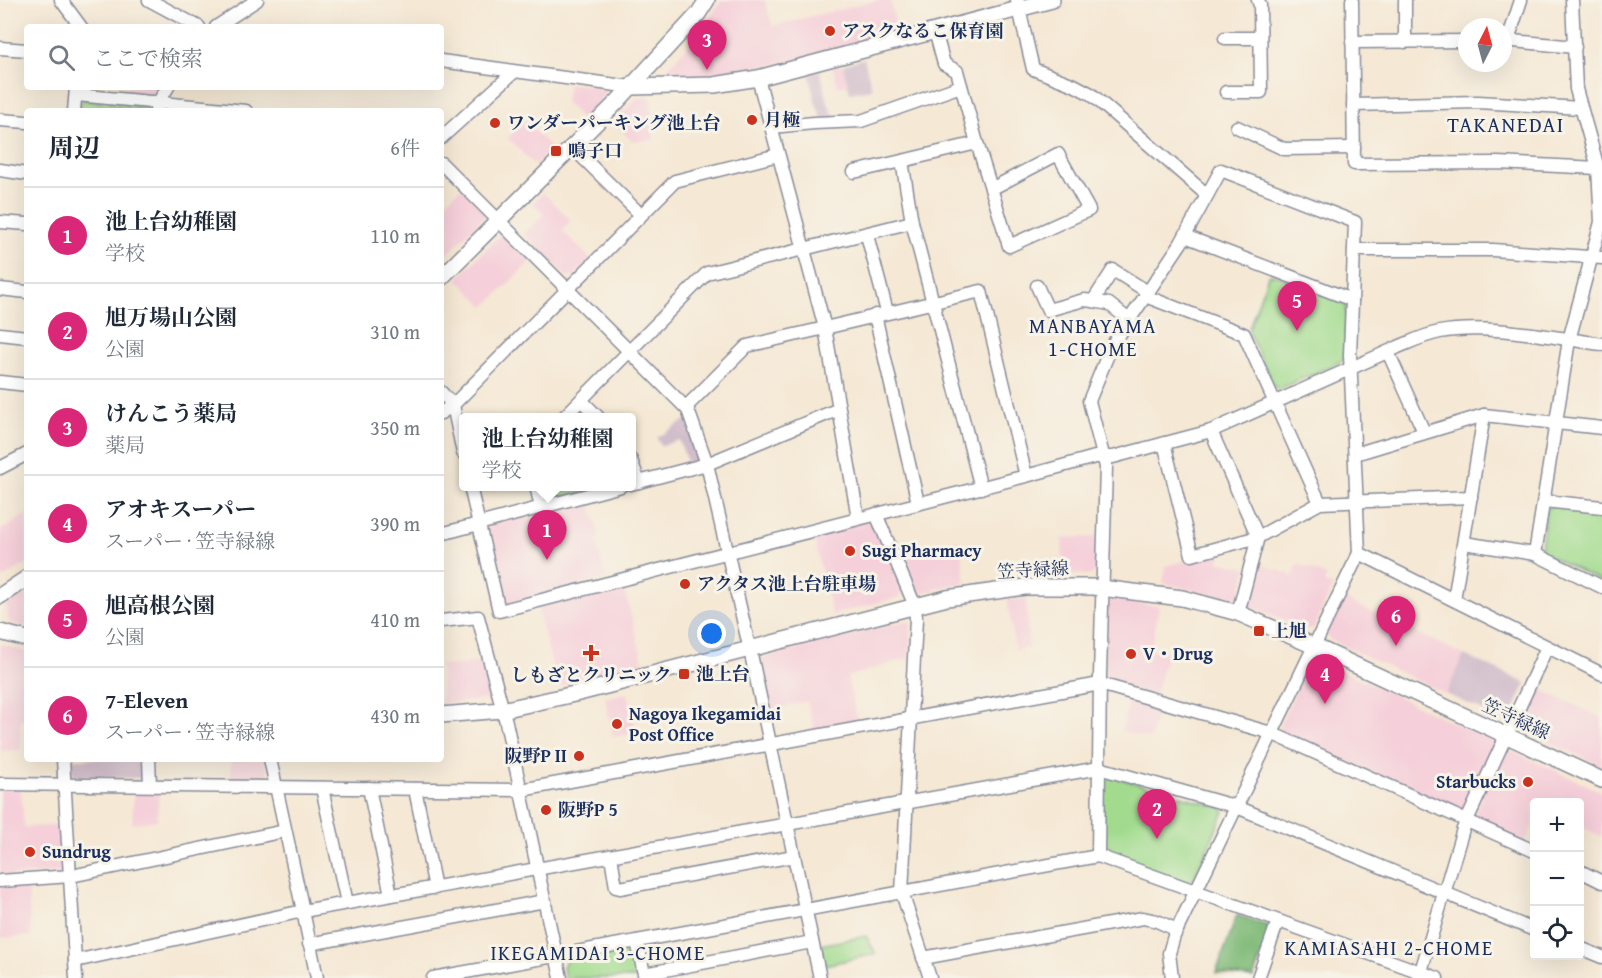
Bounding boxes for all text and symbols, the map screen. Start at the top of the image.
place label: アスクなるこ保育園 [842,17,1003,44]
north arrow [1458,18,1512,72]
pin: 3 [688,20,726,70]
search box [24,24,444,90]
marker: アスクなるこ保育園 [823,24,837,38]
icon: search [45,41,78,74]
text: ここで検索 [93,42,203,74]
place label: 月極 [764,106,800,133]
place label: ワンダーパーキング池上台 [507,109,721,136]
district label: TAKANEDAI [1447,109,1565,140]
marker: 月極 [745,113,759,127]
marker: ワンダーパーキング池上台 [488,116,502,130]
text: 周辺 [48,128,100,167]
text: 6件 [390,133,420,162]
place label: 鳴子口 [568,137,622,164]
marker: 鳴子口 [549,144,563,158]
text: 池上台幼稚園 [105,205,237,237]
text: 1 [62,221,73,250]
text: 110 m [370,221,420,250]
text: 学校 [105,238,145,267]
pin: 5 [1278,282,1316,331]
text: 旭万場山公園 [105,301,237,333]
district label: MANBAYAMA 1-CHOME [1029,311,1157,363]
text: 2 [62,317,73,346]
text: 310 m [370,317,420,346]
text: 公園 [105,334,145,363]
text: けんこう薬局 [105,397,237,429]
text: 3 [62,413,73,442]
text: 350 m [370,413,420,442]
popup [459,413,636,491]
text: 池上台幼稚園 [481,422,614,454]
text: 薬局 [105,430,145,459]
text: 学校 [481,455,521,484]
text: アオキスーパー [105,493,256,525]
text: 4 [62,509,73,538]
text: 390 m [370,509,420,538]
pin: 1 [528,510,566,560]
text: スーパー · 笠寺緑線 [105,526,275,555]
place label: Sugi Pharmacy [862,537,982,564]
marker: Sugi Pharmacy [843,544,857,558]
street label: 笠寺緑線 [996,554,1070,585]
place label: アクタス池上台駐車場 [697,570,876,597]
marker: アクタス池上台駐車場 [678,577,692,591]
text: 旭高根公園 [105,589,215,621]
pin: 6 [1376,596,1416,646]
text: 5 [62,605,73,634]
text: 410 m [370,605,420,634]
place label: 上旭 [1271,617,1307,644]
your location [697,619,726,648]
text: 公園 [105,622,145,651]
marker: 上旭 [1252,624,1266,638]
place label: V・Drug [1143,640,1213,667]
marker: しもざとクリニック [582,644,600,662]
marker: V・Drug [1124,647,1138,661]
pin: 4 [1306,654,1344,704]
place label: 池上台 [696,660,750,687]
place label: しもざとクリニック [511,661,671,688]
marker: 池上台 [677,667,691,681]
text: 7-Eleven [105,684,188,716]
street label: 笠寺緑線 [1478,691,1555,746]
place label: Nagoya Ikegamidai Post Office [629,700,782,748]
text: 6 [62,701,73,730]
text: 430 m [370,701,420,730]
text: スーパー · 笠寺緑線 [105,717,275,746]
marker: Nagoya Ikegamidai Post Office [610,717,624,731]
place label: 阪野P Ⅱ [504,742,567,769]
marker: 阪野P Ⅱ [572,749,586,763]
place label: Starbucks [1436,768,1516,795]
marker: Starbucks [1521,775,1535,789]
pin: 2 [1138,790,1176,839]
place label: 阪野P 5 [558,796,618,823]
map controls [1530,798,1584,960]
button: + [1530,798,1584,852]
marker: 阪野P 5 [539,803,553,817]
place label: Sundrug [42,838,111,865]
marker: Sundrug [23,845,37,859]
button: − [1530,852,1584,906]
button: locate [1530,906,1584,960]
district label: KAMIASAHI 2-CHOME [1284,933,1494,962]
district label: IKEGAMIDAI 3-CHOME [490,938,706,967]

